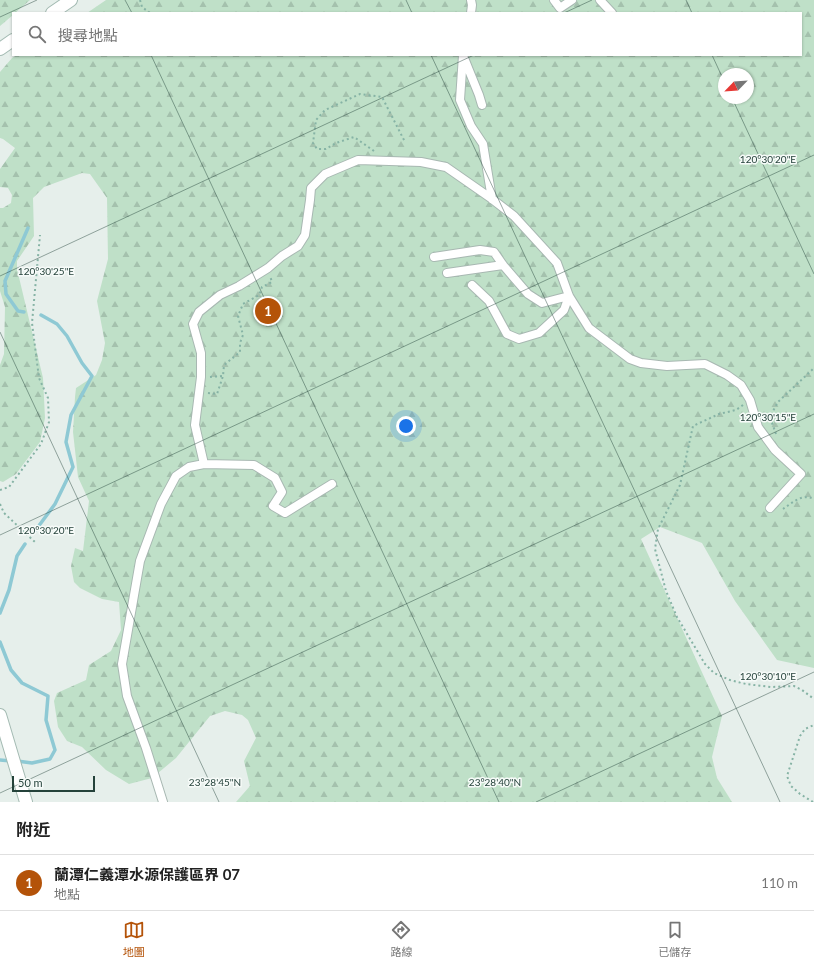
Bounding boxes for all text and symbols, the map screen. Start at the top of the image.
search box [12,12,802,56]
icon: search [26,23,48,45]
text: 搜尋地點 [58,26,118,44]
north arrow [718,68,754,104]
text: 120°30'20"E [740,153,796,165]
text: 120°30'25"E [18,265,74,277]
pin: 1 [255,296,281,326]
text: 120°30'15"E [740,411,796,423]
your location [396,416,416,436]
text: 120°30'20"E [18,524,74,536]
text: 120°30'10"E [740,670,796,682]
scale bar [12,774,95,793]
text: 50 m [18,776,43,789]
text: 23°28'45"N [189,776,241,788]
text: 23°28'40"N [469,776,521,788]
text: 附近 [16,819,50,840]
text: 蘭潭仁義潭水源保護區界 07 [54,865,240,883]
text: 1 [25,875,33,891]
text: 110 m [761,875,798,891]
text: 地點 [54,886,80,902]
tab: 地圖 [123,919,145,959]
tab: 路線 [390,919,412,959]
tab: 已儲存 [658,919,691,959]

